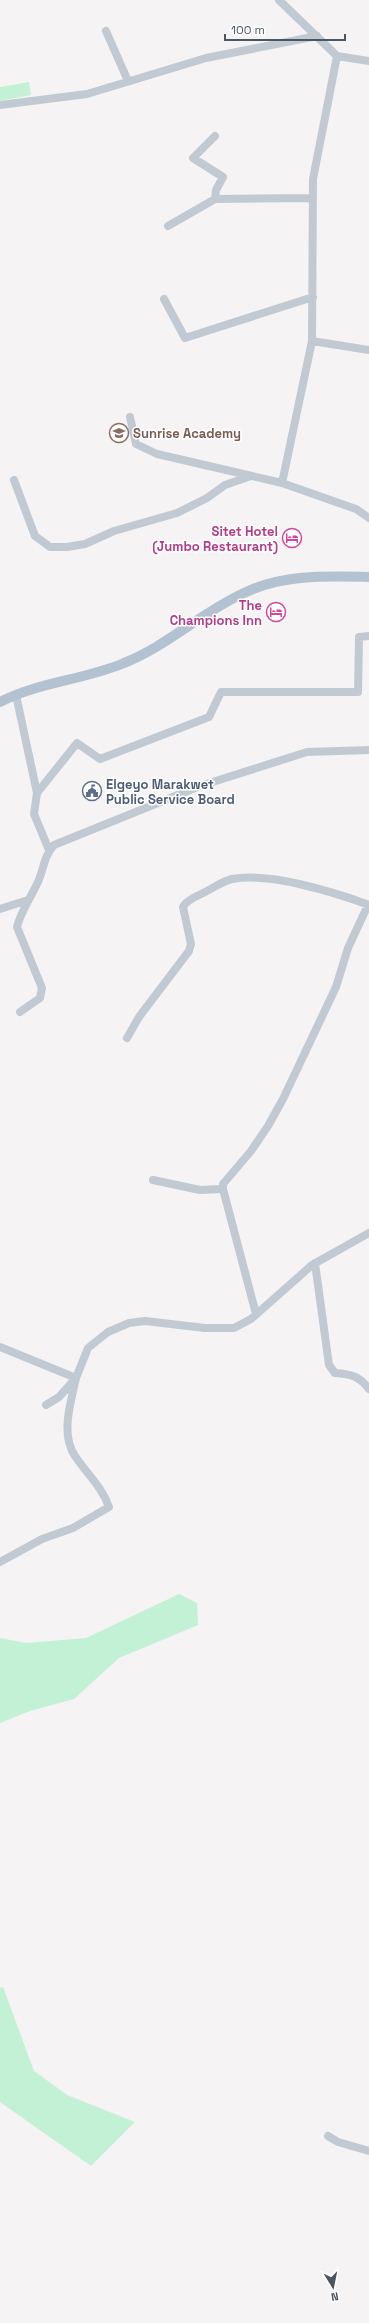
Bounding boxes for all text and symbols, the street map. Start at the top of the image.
scale bar [225,16,345,42]
text: 100 m [231,22,265,38]
school or university icon: Sunrise Academy [108,422,130,444]
place label: Sunrise Academy [133,425,241,442]
place label: Sitet Hotel (Jumbo Restaurant) [152,523,278,555]
hotel icon: Sitet Hotel (Jumbo Restaurant) [281,527,303,549]
place label: The Champions Inn [170,597,262,629]
hotel icon: The Champions Inn [265,601,287,623]
place label: Elgeyo Marakwet Public Service Board [106,776,235,808]
public building icon: Elgeyo Marakwet Public Service Board [81,780,103,802]
north arrow [313,2267,353,2307]
text: N [330,2289,340,2304]

